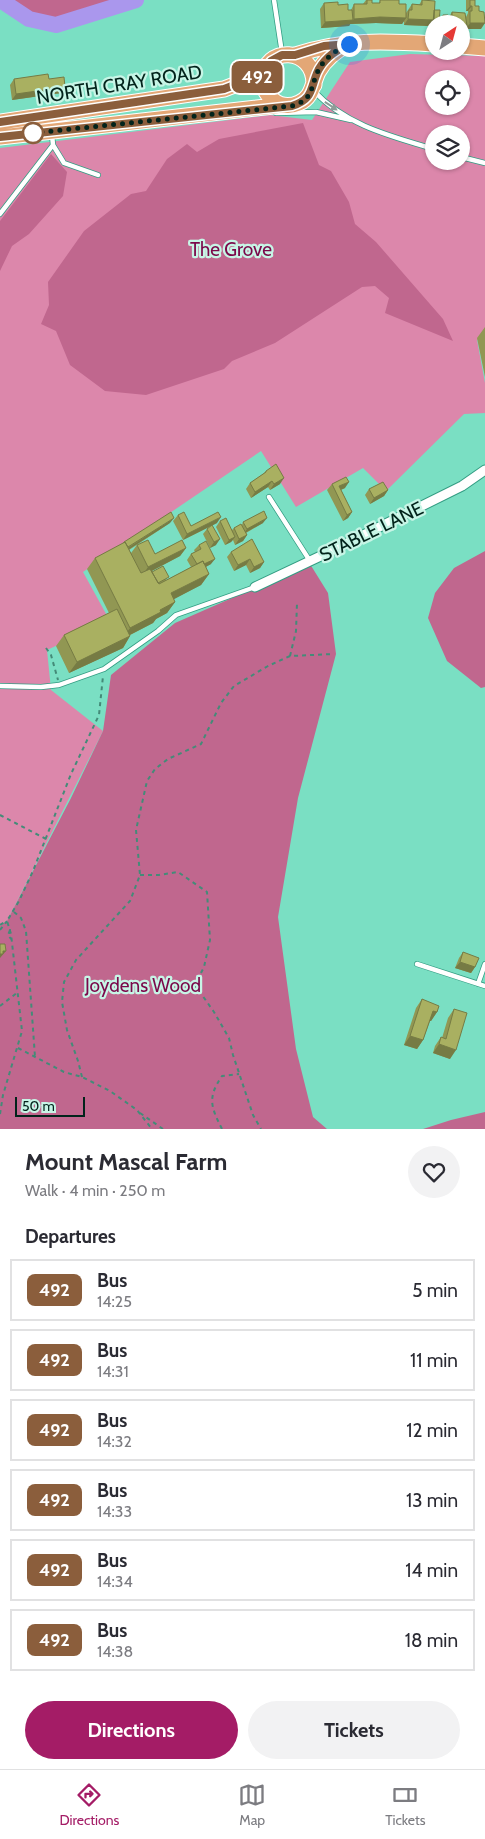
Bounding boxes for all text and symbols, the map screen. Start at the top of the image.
north arrow [425,15,470,60]
map controls [425,15,470,170]
your location [337,32,362,57]
street label: NORTH CRAY ROAD [35,60,204,109]
line badge: 492 [228,61,286,93]
text: 492 [242,66,272,88]
button: locate [425,70,470,115]
one-way arrow [324,101,338,110]
unlabelled marker [22,122,44,144]
button: layers [425,125,470,170]
park label: The Grove [190,238,272,261]
street label: STABLE LANE [316,496,427,566]
park label: Joydens Wood [84,974,201,997]
scale bar [15,1094,85,1117]
text: 50 m [22,1097,55,1115]
button: heart [408,1146,460,1198]
text: Mount Mascal Farm [25,1147,227,1176]
text: Walk · 4 min · 250 m [25,1181,165,1200]
text: Departures [25,1225,116,1248]
text: Bus [97,1269,127,1292]
text: 492 [39,1279,70,1301]
text: 5 min [412,1279,458,1302]
text: 14:25 [97,1292,132,1311]
text: Bus [97,1339,127,1362]
text: 492 [39,1349,70,1371]
text: 11 min [410,1349,458,1372]
text: 14:31 [97,1362,129,1381]
text: Bus [97,1409,127,1432]
text: 492 [39,1419,70,1441]
text: 12 min [406,1419,458,1442]
text: 14:32 [97,1432,132,1451]
text: Bus [97,1479,127,1502]
text: 492 [39,1489,70,1511]
text: 13 min [406,1489,458,1512]
text: 14:33 [97,1502,132,1521]
text: Bus [97,1549,127,1572]
text: 492 [39,1559,70,1581]
text: 14 min [405,1559,458,1582]
text: 14:34 [97,1572,133,1591]
text: Bus [97,1619,127,1642]
text: 492 [39,1629,70,1651]
text: 18 min [405,1629,458,1652]
text: 14:38 [97,1642,133,1661]
button: Directions [25,1701,238,1759]
button: Tickets [248,1701,460,1759]
tab: Directions [59,1781,119,1829]
tab: Map [238,1781,266,1829]
tab: Tickets [385,1781,426,1829]

